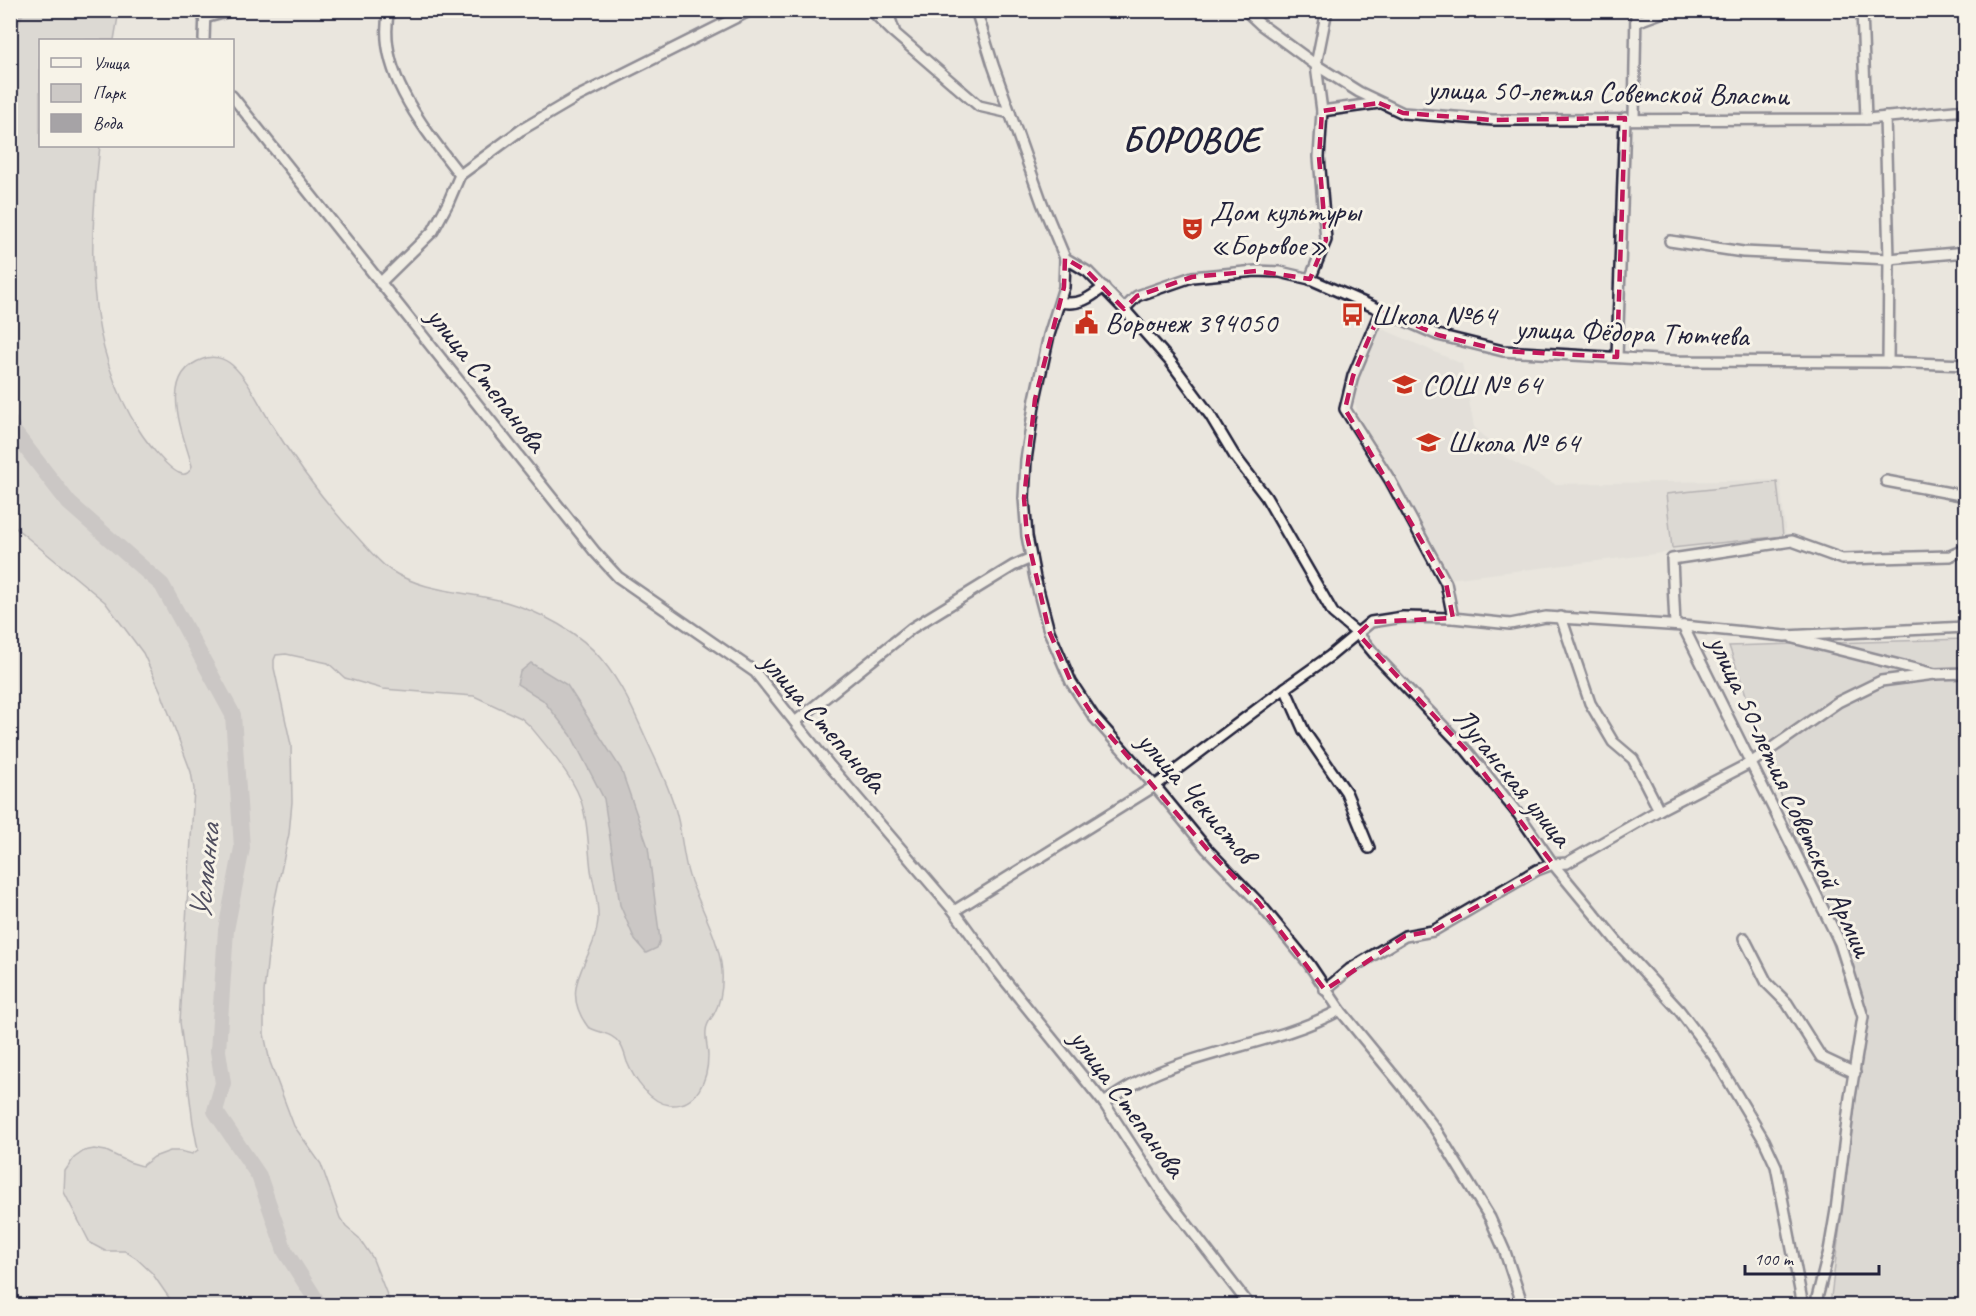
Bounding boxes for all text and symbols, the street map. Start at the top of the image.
legend [39,39,234,147]
text: Улица [93,52,130,74]
street label: улица 50-летия Советской Власти [1425,70,1791,114]
text: Парк [93,82,127,104]
text: Вода [93,112,124,134]
district label: БОРОВОЕ [1122,116,1264,162]
place label: Дом культуры «Боровое» [1210,192,1363,264]
theatre icon: Дом культуры «Боровое» [1179,215,1205,241]
place label: Школа №64 [1371,296,1499,334]
street label: улица Степанова [417,297,557,461]
bus stop icon: Школа №64 [1340,302,1366,328]
place label: Воронеж 394050 [1105,303,1280,341]
public building icon: Воронеж 394050 [1074,309,1100,335]
street label: улица Фёдора Тютчева [1513,309,1751,355]
place label: СОШ № 64 [1422,365,1544,403]
school or university icon: СОШ № 64 [1391,371,1417,397]
place label: Школа № 64 [1447,423,1582,461]
school or university icon: Школа № 64 [1416,429,1442,455]
street label: улица 50-летия Советской Армии [1699,628,1883,964]
street label: улица Степанова [751,642,897,802]
street label: Луганская улица [1445,700,1582,856]
street label: улица Чекистов [1128,721,1269,876]
water label: Усманка [179,819,230,922]
street label: улица Степанова [1060,1020,1196,1186]
scale bar [1745,1238,1878,1276]
text: 100 m [1754,1248,1795,1270]

